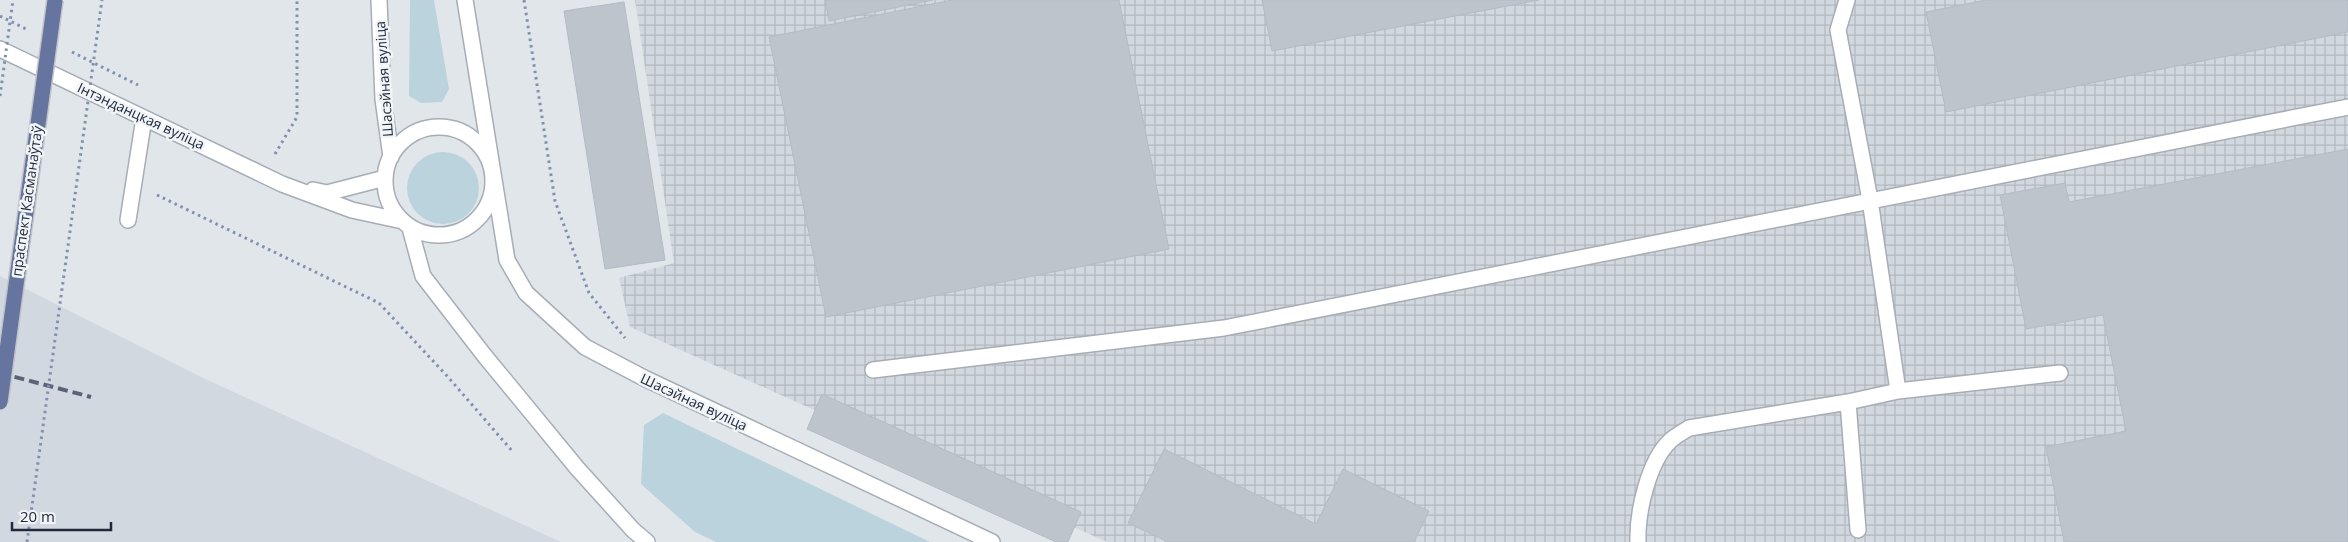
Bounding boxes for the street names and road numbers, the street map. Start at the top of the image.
street label: Шасэйная вуліца [370,21,397,138]
street label: Інтэнданцкая вуліца [75,78,208,153]
street label: праспект Касманаўтаў [7,123,47,277]
street label: Шасэйная вуліца [638,368,751,435]

